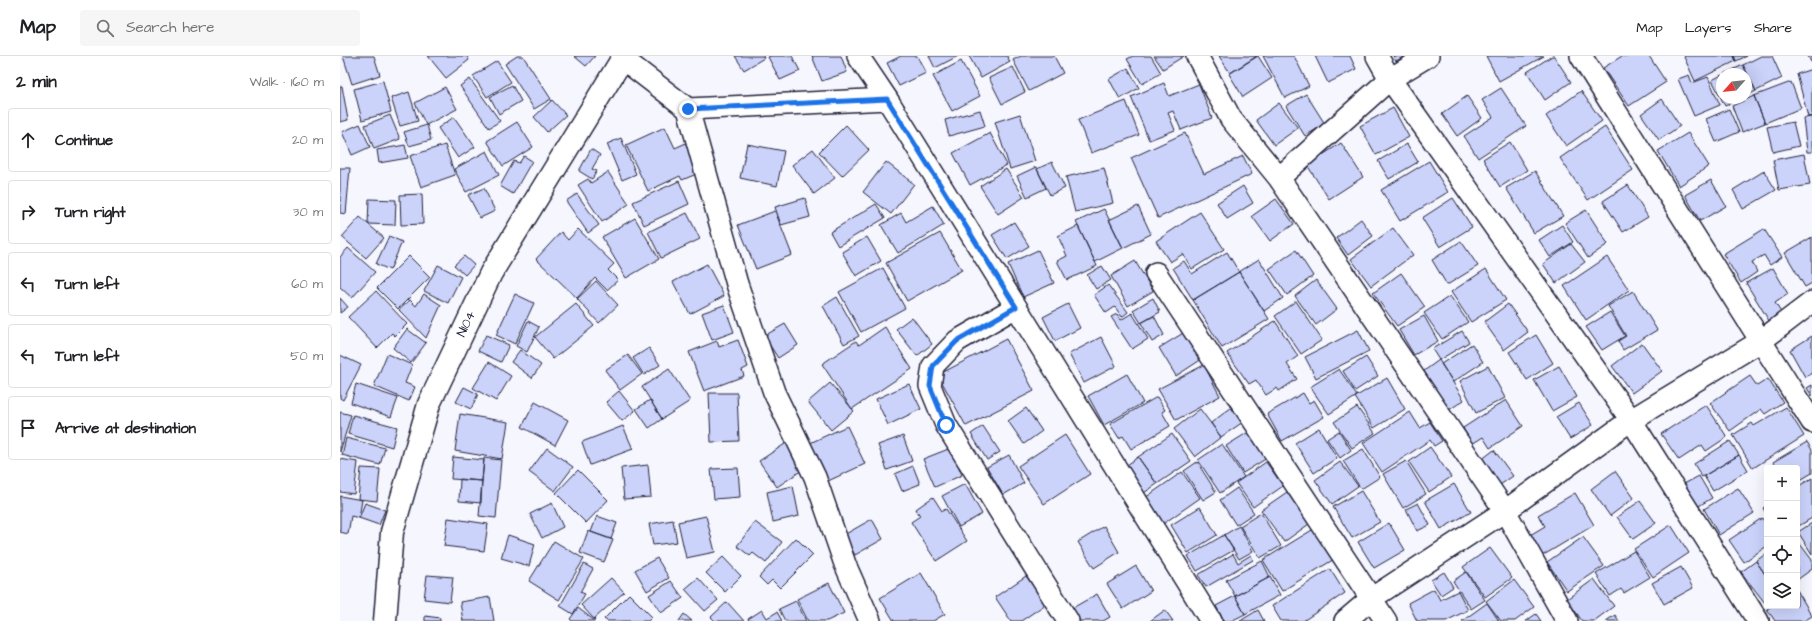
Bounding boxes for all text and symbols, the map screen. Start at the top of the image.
search box [80,10,360,46]
text: Map [20,14,56,41]
icon: search [94,17,116,39]
text: Search here [126,17,215,38]
text: Map [1636,18,1663,38]
text: Layers [1685,18,1732,38]
text: Share [1754,18,1792,38]
north arrow [1716,68,1752,104]
text: 2 min [16,70,57,94]
text: Walk · 160 m [250,73,324,91]
route end [679,100,697,118]
icon: ahead [17,129,39,151]
text: Continue [55,130,113,151]
text: 20 m [292,131,323,149]
icon: right [17,201,39,223]
text: Turn right [55,202,126,223]
text: 30 m [293,203,323,221]
icon: left [17,273,39,295]
text: Turn left [55,274,119,295]
text: 60 m [291,275,323,293]
street label: N104 [452,308,480,340]
icon: left [17,345,39,367]
text: Turn left [55,346,119,367]
text: 50 m [290,347,323,365]
route start [937,416,955,434]
icon: arrive [17,417,39,439]
text: Arrive at destination [55,418,196,439]
map controls [1764,465,1800,609]
button: + [1764,465,1800,501]
button: − [1764,501,1800,537]
button: locate [1764,537,1800,573]
button: layers [1764,573,1800,609]

